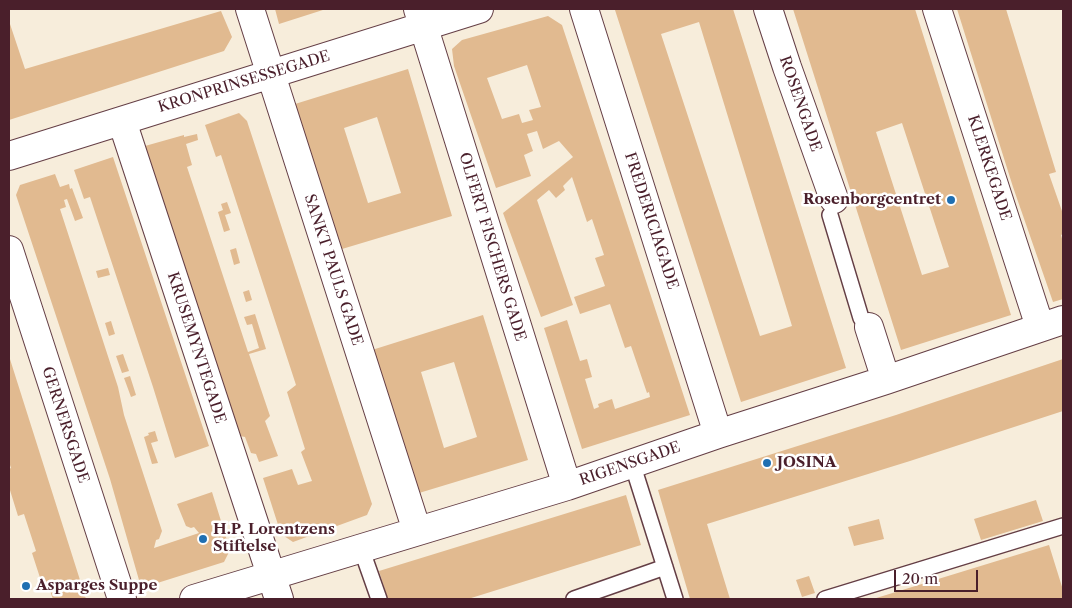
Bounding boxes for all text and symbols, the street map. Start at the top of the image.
street label: KRONPRINSESSEGADE [156,47,332,117]
street label: ROSENGADE [775,54,825,154]
street label: KLERKEGADE [963,113,1015,223]
street label: OLFERT FISCHERS GADE [455,150,529,344]
street label: FREDERICIAGADE [620,150,682,292]
place label: Rosenborgcentret [803,191,941,209]
street label: SANKT PAULS GADE [300,192,366,348]
marker: Rosenborgcentret [945,194,957,206]
street label: KRUSEMYNTEGADE [163,270,229,426]
street label: GERNERSGADE [38,364,92,486]
street label: RIGENSGADE [577,438,683,490]
place label: JOSINA [777,454,836,472]
marker: JOSINA [761,457,773,469]
place label: H.P. Lorentzens Stiftelse [213,521,335,556]
marker: H.P. Lorentzens Stiftelse [197,533,209,545]
scale bar [897,560,981,592]
text: 20 m [902,569,938,588]
place label: Asparges Suppe [36,577,157,595]
marker: Asparges Suppe [20,580,32,592]

